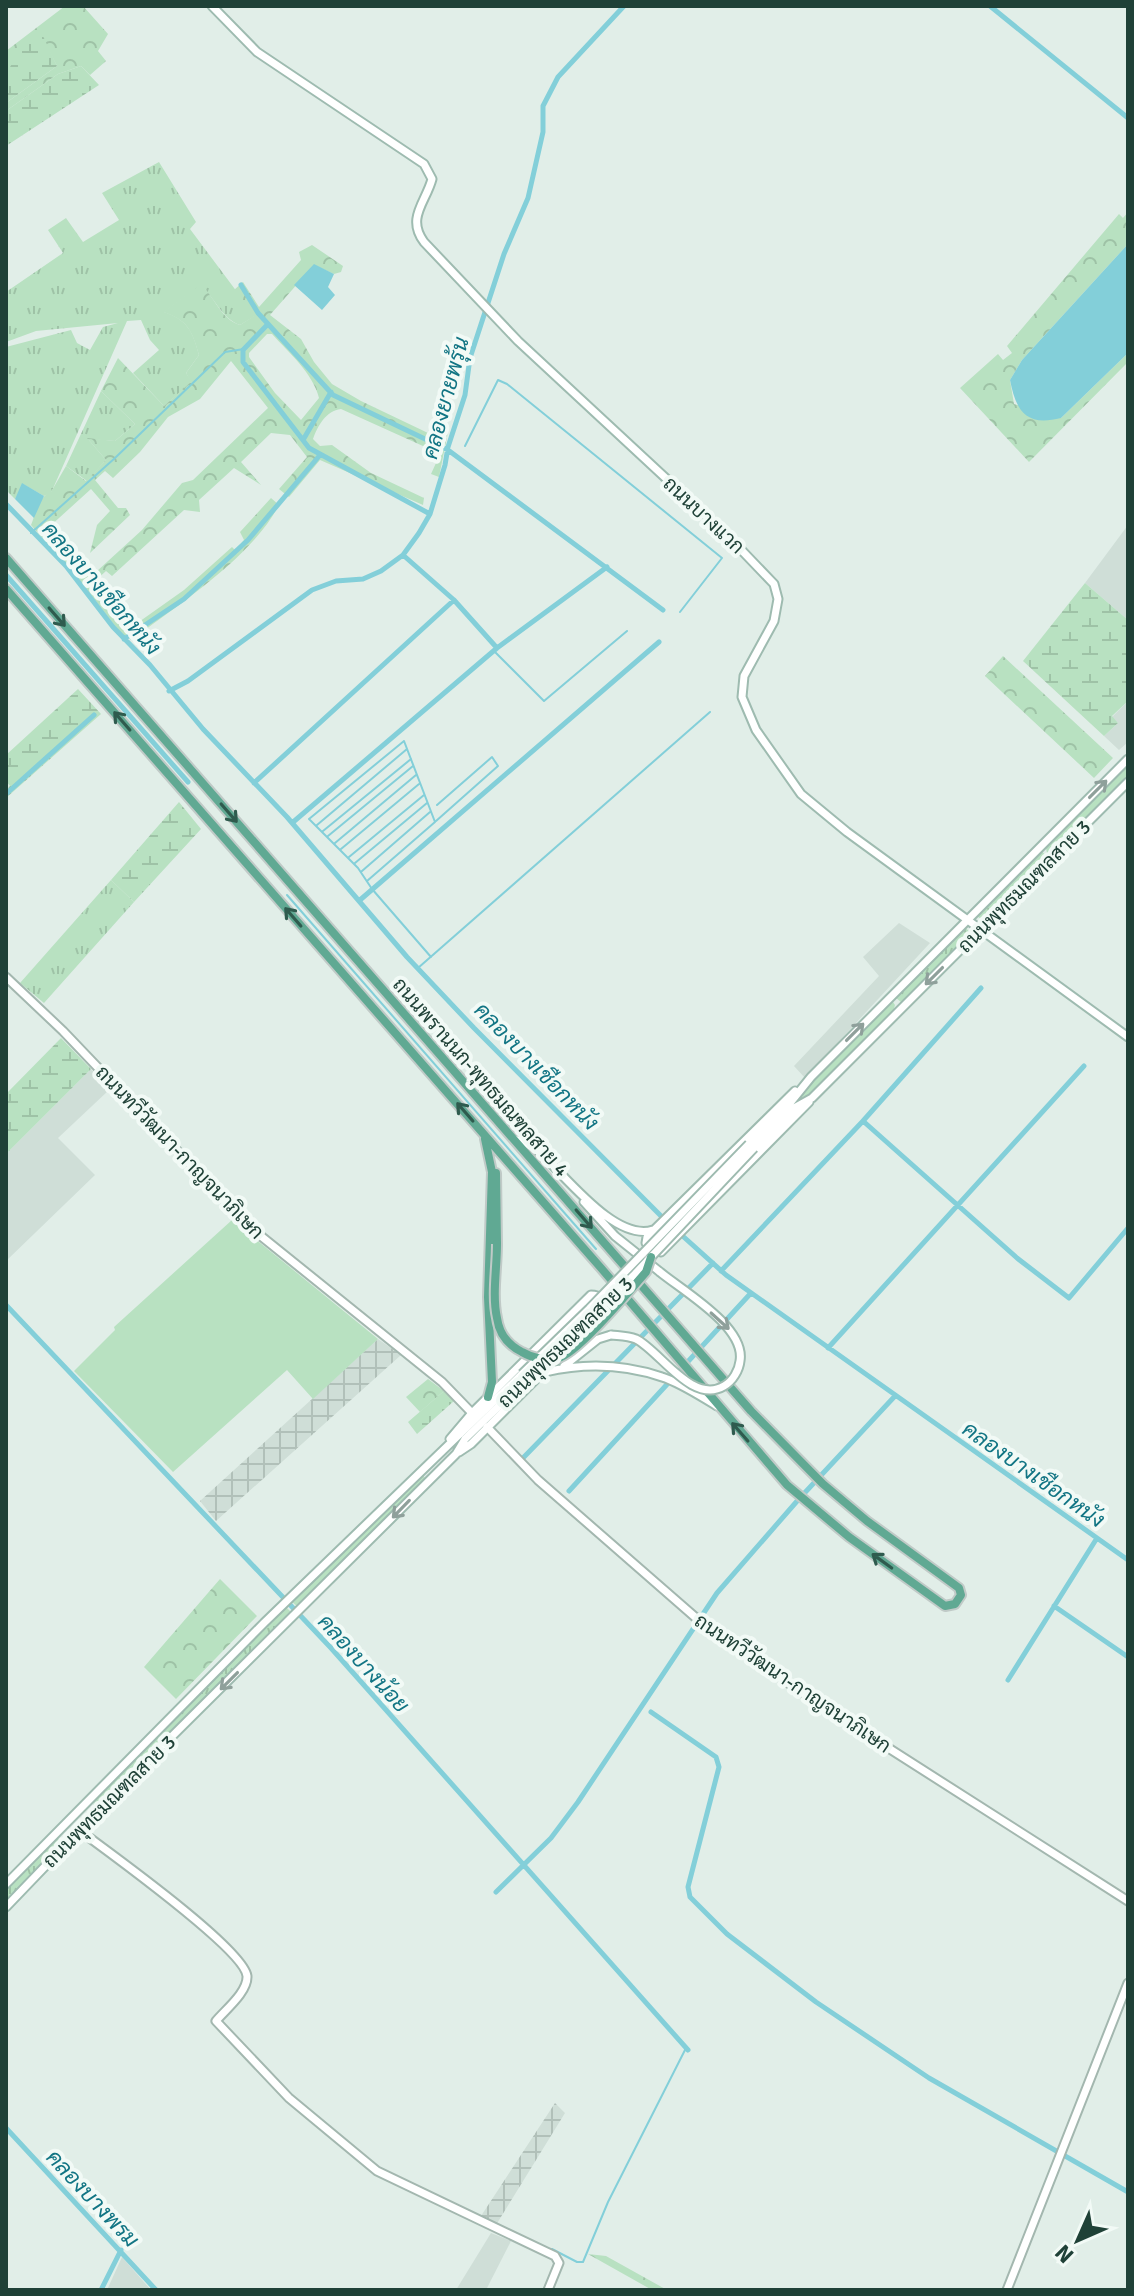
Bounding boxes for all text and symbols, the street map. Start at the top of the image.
water label: คลองยายพรุ้น [416,334,477,463]
street label: ถนนบางแวก [658,471,750,559]
water label: คลองบางเชือกหนัง [36,516,167,660]
one-way arrow [48,606,66,627]
one-way arrow [113,712,131,732]
one-way arrow [1088,780,1107,799]
one-way arrow [219,802,237,822]
street label: ถนนพุทธมณฑลสาย 3 [953,815,1097,959]
one-way arrow [285,907,303,927]
one-way arrow [924,966,944,985]
street label: ถนนพรานนก-พุทธมณฑลสาย 4 [386,973,574,1183]
water label: คลองบางเชือกหนัง [469,997,605,1136]
one-way arrow [845,1023,864,1042]
street label: ถนนทวีวัฒนา-กาญจนาภิเษก [90,1060,270,1244]
one-way arrow [456,1103,474,1123]
one-way arrow [575,1208,593,1229]
street label: ถนนพุทธมณฑลสาย 3 [493,1272,639,1414]
one-way arrow [710,1312,730,1330]
water label: คลองบางเชือกหนัง [957,1415,1110,1534]
one-way arrow [732,1423,750,1443]
one-way arrow [392,1499,411,1519]
one-way arrow [872,1552,893,1569]
street label: ถนนทวีวัฒนา-กาญจนาภิเษก [690,1607,896,1759]
water label: คลองบางน้อย [312,1608,415,1718]
one-way arrow [220,1671,239,1691]
street label: ถนนพุทธมณฑลสาย 3 [38,1730,182,1874]
water label: คลองบางพรม [41,2144,145,2253]
north arrow [1038,2200,1118,2280]
text: N [1049,2239,1079,2269]

